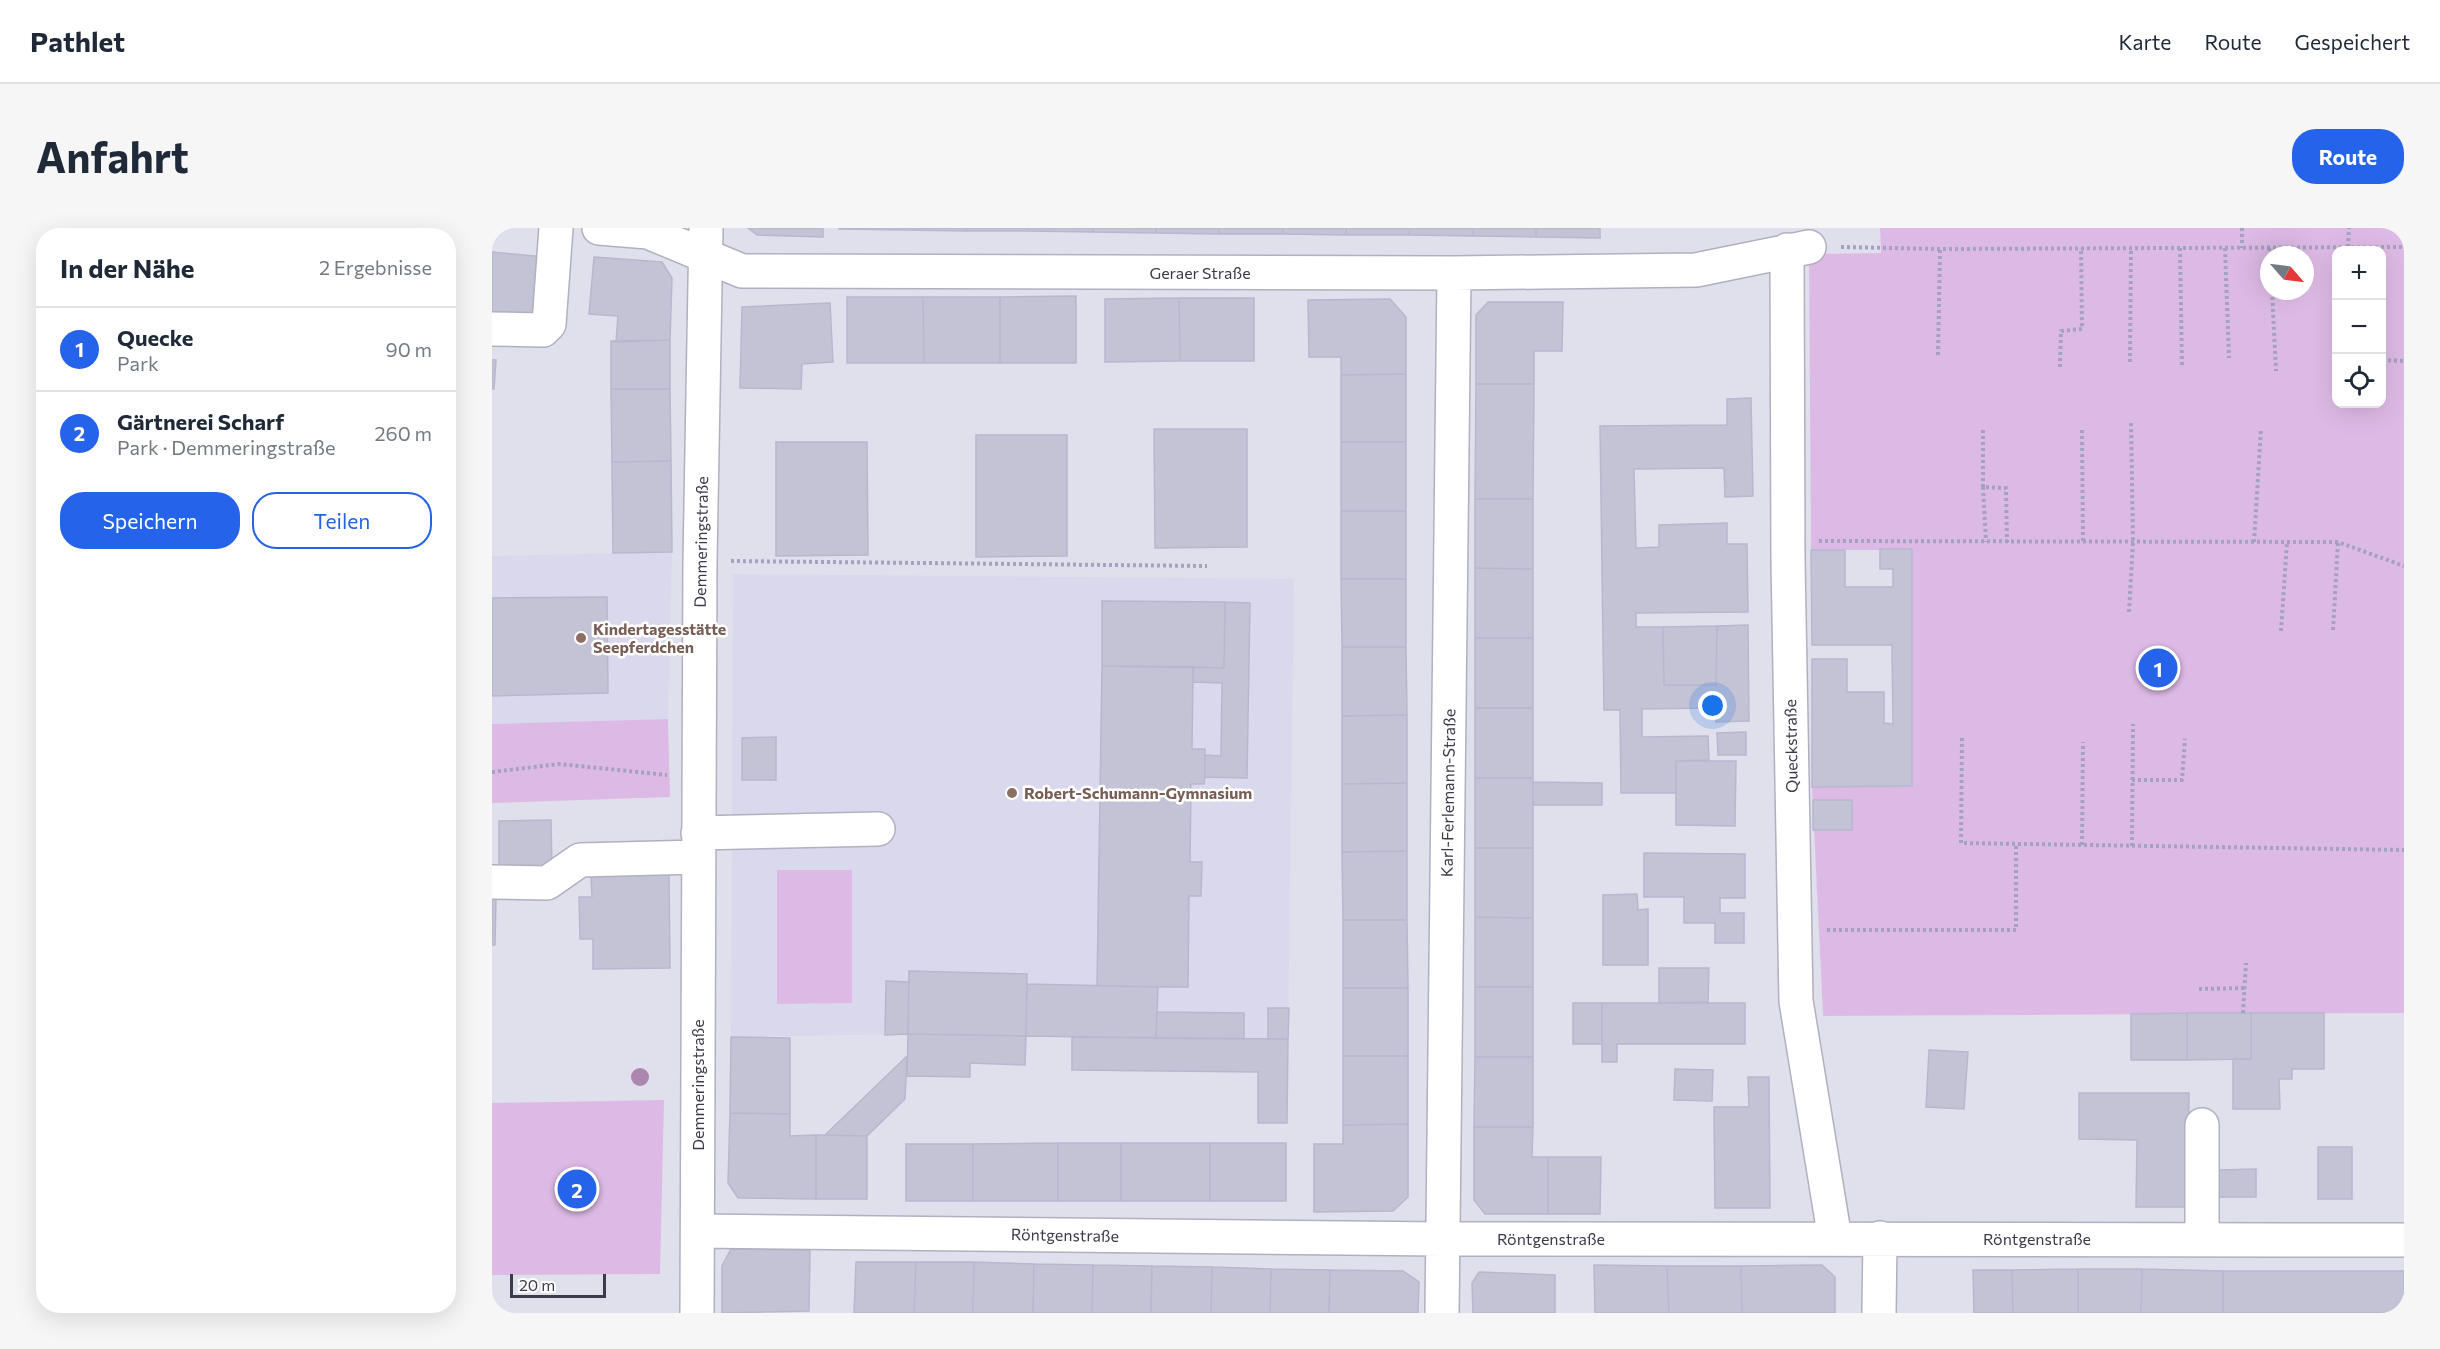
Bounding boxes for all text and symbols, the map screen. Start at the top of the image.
text: Pathlet [30,24,125,58]
text: Karte [2118,29,2171,54]
text: Route [2204,29,2262,54]
text: Gespeichert [2295,29,2410,54]
button: Route [2292,129,2404,184]
text: Anfahrt [36,130,189,182]
north arrow [2260,246,2314,300]
map controls [2332,246,2386,408]
button: + [2332,246,2386,300]
text: In der Nähe [60,252,195,283]
text: 2 Ergebnisse [319,255,432,279]
street label: Geraer Straße [1149,263,1251,282]
button: − [2332,300,2386,354]
text: Quecke [117,324,193,351]
text: 1 [75,337,84,361]
text: 90 m [386,337,432,361]
text: Park [117,351,159,375]
button: locate [2332,354,2386,408]
text: Gärtnerei Scharf [117,408,284,435]
text: 2 [74,421,85,445]
text: 260 m [374,421,432,445]
text: Park · Demmeringstraße [117,435,336,459]
street label: Demmeringstraße [690,476,711,608]
button: Speichern [60,492,240,549]
button: Teilen [252,492,432,549]
place label: Kindertagesstätte Seepferdchen [593,619,726,656]
marker: Kindertagesstätte Seepferdchen [574,631,588,645]
pin: 1 [2138,646,2178,690]
your location [1698,691,1727,720]
street label: Queckstraße [1780,699,1801,793]
street label: Karl-Ferlemann-Straße [1437,709,1458,877]
place label: Robert-Schumann-Gymnasium [1024,783,1252,802]
marker: Robert-Schumann-Gymnasium [1005,786,1019,800]
street label: Demmeringstraße [688,1019,707,1151]
pin: 2 [558,1166,596,1212]
street label: Röntgenstraße [1011,1224,1119,1245]
street label: Röntgenstraße [1497,1229,1605,1248]
street label: Röntgenstraße [1983,1229,2091,1248]
scale bar [510,1271,606,1298]
text: 20 m [519,1275,555,1294]

